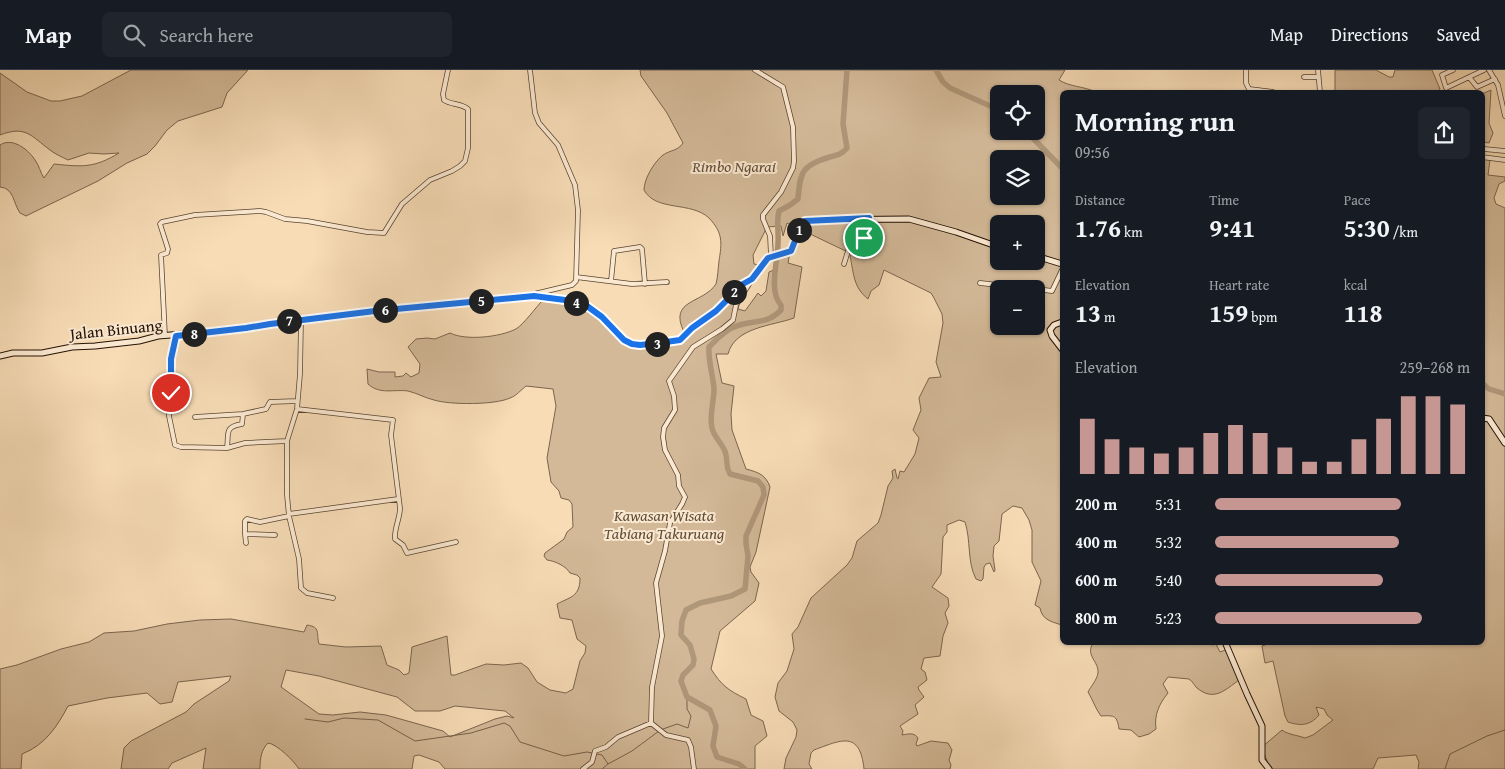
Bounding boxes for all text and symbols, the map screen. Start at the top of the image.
search box [102,12,452,57]
text: Map [25,17,72,52]
icon: search [120,21,148,49]
text: Search here [160,21,253,49]
text: Map [1270,21,1303,48]
text: Directions [1331,21,1408,48]
text: Saved [1436,21,1480,48]
map controls [990,85,1045,335]
button: locate [990,85,1045,140]
text: Morning run [1075,100,1235,141]
button: share [1418,107,1470,159]
text: 09:56 [1075,140,1110,164]
button: layers [990,150,1045,205]
park label: Rimbo Ngarai [691,154,776,178]
text: Distance [1075,190,1125,210]
text: Time [1209,190,1239,210]
text: Pace [1344,190,1371,210]
text: 1.76 [1075,210,1121,246]
text: 9:41 [1209,210,1255,246]
text: 5:30 [1344,210,1390,246]
button: + [990,215,1045,270]
pin [843,217,885,259]
pin: 1 [786,218,812,242]
text: 1 [796,220,803,240]
text: km [1121,222,1143,242]
text: /km [1390,222,1418,242]
icon: arrive [850,224,878,252]
text: Elevation [1075,275,1130,295]
text: Heart rate [1209,275,1269,295]
text: kcal [1344,275,1368,295]
pin: 2 [722,280,746,304]
button: − [990,280,1045,335]
text: 2 [731,282,738,302]
pin: 5 [468,288,494,314]
pin: 4 [564,290,588,316]
text: 5 [478,291,485,311]
text: 4 [573,293,580,313]
text: 13 [1075,295,1101,331]
text: 159 [1209,295,1248,331]
text: 118 [1344,295,1383,331]
pin: 6 [372,298,398,322]
text: 6 [382,300,389,320]
text: m [1101,307,1115,327]
text: bpm [1248,307,1278,327]
pin: 7 [276,308,302,334]
text: 7 [286,311,293,331]
street label: Jalan Binuang [67,312,163,346]
pin: 8 [182,322,206,346]
text: 8 [191,324,198,344]
pin: 3 [644,332,670,356]
text: 3 [654,334,661,354]
text: Elevation [1075,355,1138,379]
text: 259–268 m [1400,355,1470,379]
pin [150,372,192,414]
icon: check [157,379,185,407]
text: 200 m [1075,492,1117,516]
text: 5:31 [1155,492,1182,516]
park label: Kawasan Wisata Tabiang Takuruang [604,503,725,545]
text: 400 m [1075,530,1117,554]
text: 5:32 [1155,530,1182,554]
text: 600 m [1075,568,1117,592]
text: 5:40 [1155,568,1182,592]
text: 800 m [1075,606,1117,630]
text: 5:23 [1155,606,1182,630]

